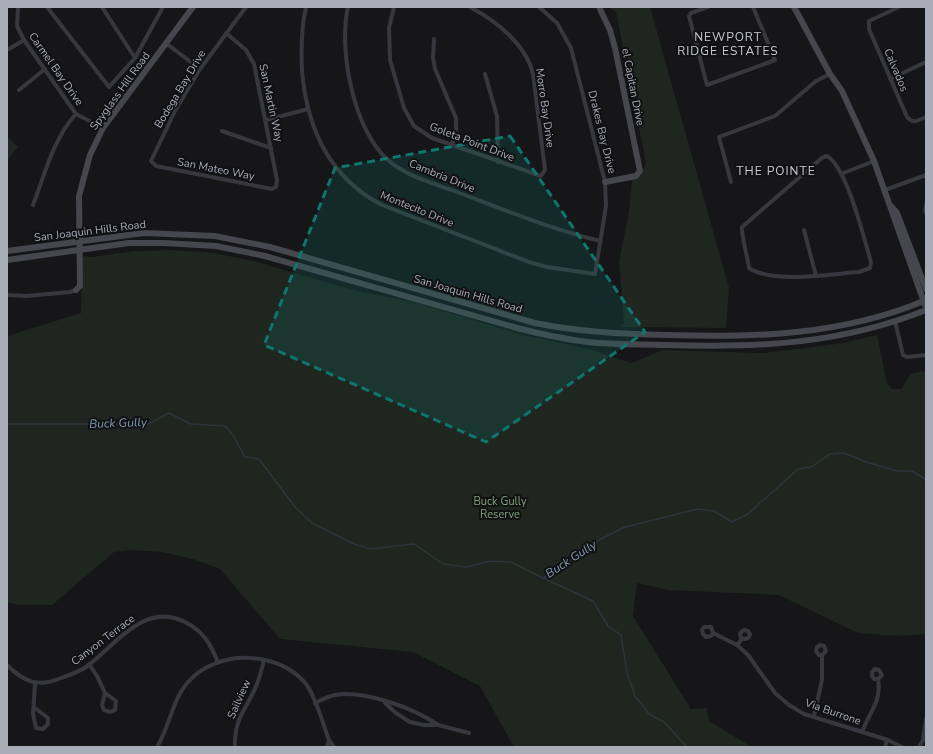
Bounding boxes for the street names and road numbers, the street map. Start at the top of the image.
street label: Carmel Bay Drive [25,29,87,109]
street label: Calvados [880,46,912,94]
street label: Bodega Bay Drive [151,47,209,131]
street label: el Capitan Drive [618,47,648,127]
street label: Spyglass Hill Road [86,49,154,133]
street label: San Martin Way [255,63,287,144]
street label: Morro Bay Drive [532,67,558,149]
street label: Drakes Bay Drive [584,89,620,175]
street label: Goleta Point Drive [427,119,517,165]
street label: San Mateo Way [176,154,256,184]
street label: Cambria Drive [407,156,477,196]
street label: Montecito Drive [378,187,456,231]
street label: San Joaquin Hills Road [33,217,147,245]
street label: San Joaquin Hills Road [412,271,524,317]
street label: Canyon Terrace [68,611,138,669]
street label: Sailview [224,677,254,721]
street label: Via Burrone [802,695,863,729]

